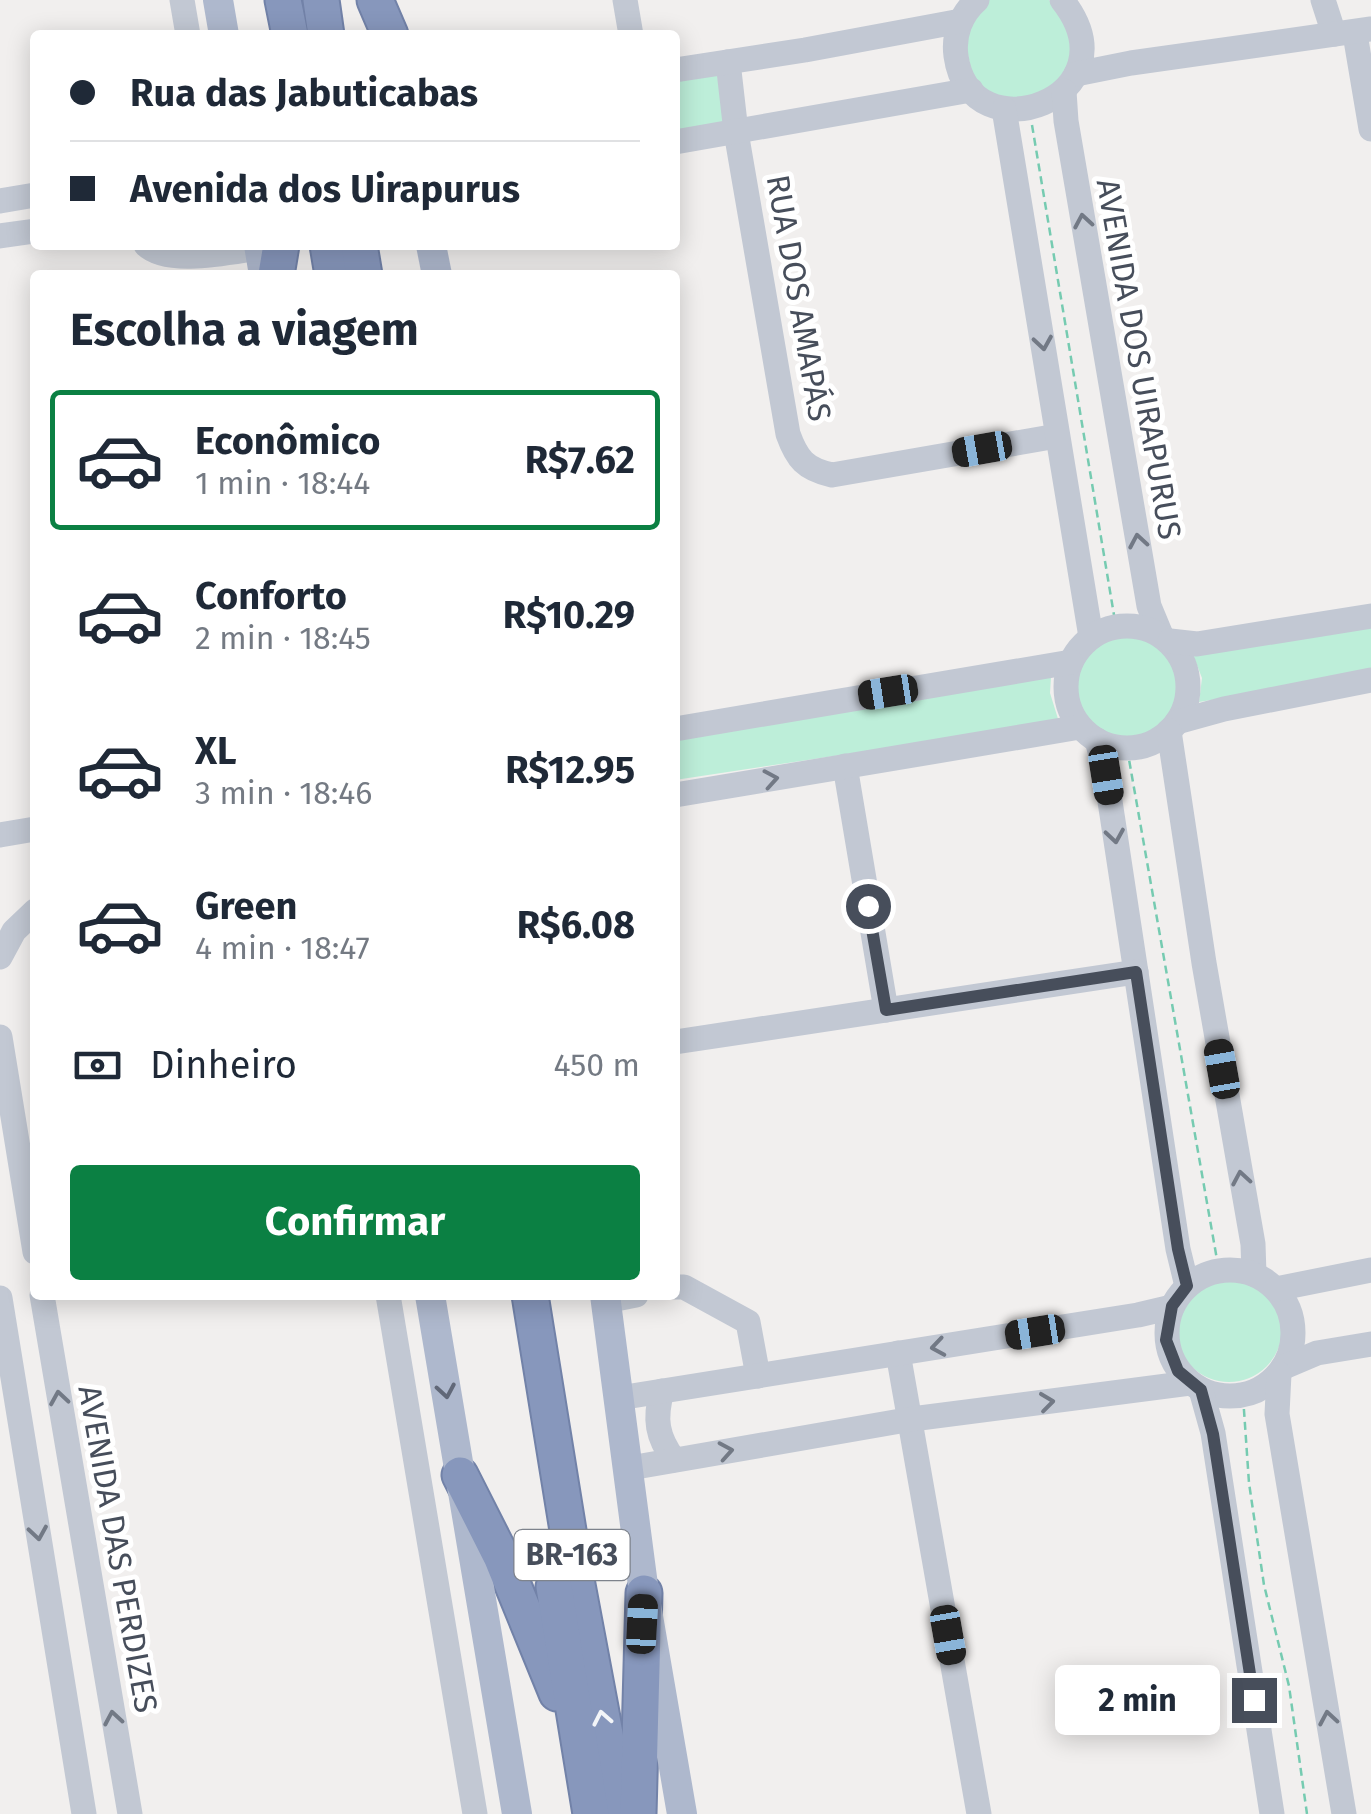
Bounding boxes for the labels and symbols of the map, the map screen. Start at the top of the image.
street label: RUA DOS AMAPÁS [759,172,839,424]
street label: AVENIDA DOS UIRAPURUS [1089,176,1189,542]
one-way arrow [1073,212,1094,229]
one-way arrow [1031,335,1052,351]
car [950,429,1014,469]
one-way arrow [1128,533,1149,549]
car [856,672,920,712]
car [1086,743,1126,807]
one-way arrow [763,769,779,790]
one-way arrow [1104,827,1125,844]
route start [846,884,891,929]
car [1202,1037,1242,1101]
one-way arrow [1231,1169,1252,1186]
car [1003,1312,1067,1352]
one-way arrow [930,1336,947,1357]
street label: AVENIDA DAS PERDIZES [70,1382,166,1716]
one-way arrow [435,1383,456,1399]
one-way arrow [49,1389,70,1406]
one-way arrow [1040,1392,1056,1413]
one-way arrow [718,1442,734,1463]
one-way arrow [27,1524,48,1541]
road number: BR-163 [514,1530,630,1580]
car [625,1593,659,1655]
car [928,1603,968,1667]
callout: 2 min [1054,1665,1219,1735]
route end [1232,1678,1277,1723]
one-way arrow [103,1710,124,1726]
one-way arrow [592,1710,613,1726]
one-way arrow [1318,1710,1339,1726]

